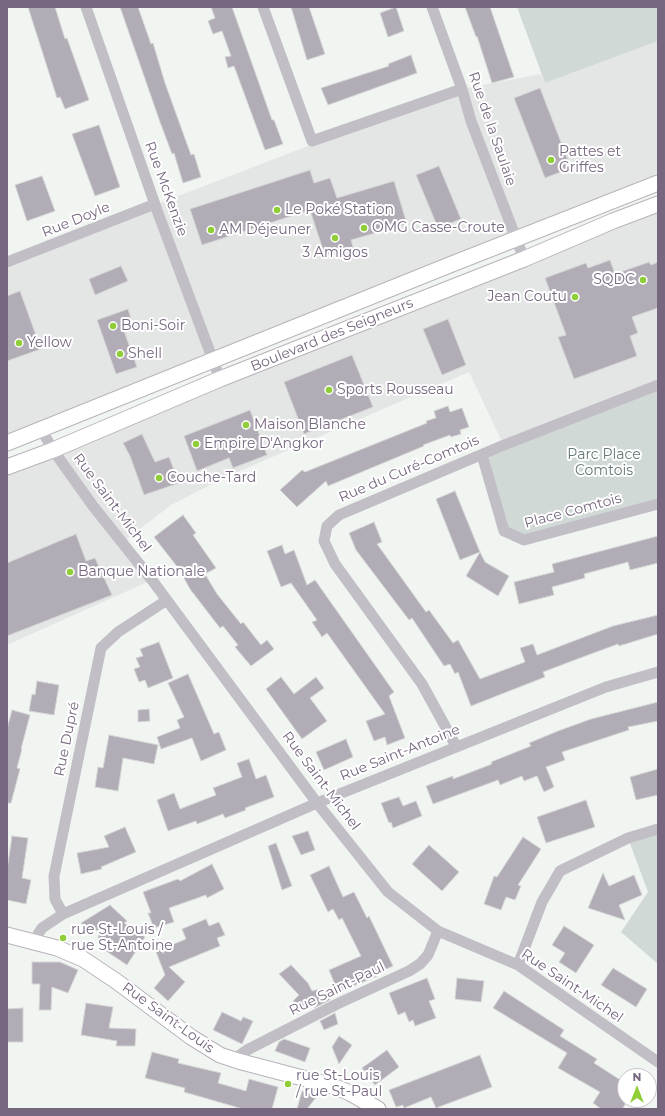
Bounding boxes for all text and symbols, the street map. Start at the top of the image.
street label: Rue de la Saulaie [465,70,519,188]
street label: Rue McKenzie [141,139,191,239]
place label: Pattes et Griffes [559,144,621,176]
marker: Pattes et Griffes [546,155,556,165]
street label: Rue Doyle [40,199,112,241]
place label: Le Poké Station [285,202,394,218]
marker: Le Poké Station [272,205,282,215]
place label: OMG Casse-Croute [372,220,505,236]
place label: AM Déjeuner [219,222,311,238]
marker: OMG Casse-Croute [359,223,369,233]
marker: AM Déjeuner [206,225,216,235]
marker: 3 Amigos [330,233,340,243]
place label: 3 Amigos [302,245,368,261]
place label: SQDC [593,272,635,288]
marker: SQDC [638,275,648,285]
place label: Jean Coutu [487,289,567,305]
marker: Jean Coutu [570,292,580,302]
street label: Boulevard des Seigneurs [248,295,416,375]
place label: Boni-Soir [121,318,185,334]
marker: Boni-Soir [108,321,118,331]
place label: Yellow [27,335,72,351]
marker: Yellow [14,338,24,348]
place label: Shell [128,346,162,362]
marker: Shell [115,349,125,359]
place label: Sports Rousseau [337,382,454,398]
marker: Sports Rousseau [324,385,334,395]
place label: Maison Blanche [254,417,366,433]
marker: Maison Blanche [241,420,251,430]
street label: Rue du Curé-Comtois [336,432,482,506]
place label: Empire D'Angkor [204,436,324,452]
marker: Empire D'Angkor [191,439,201,449]
park label: Parc Place Comtois [567,447,641,480]
street label: Rue Saint-Michel [69,450,155,556]
place label: Couche-Tard [167,470,256,486]
marker: Couche-Tard [154,473,164,483]
street label: Place Comtois [523,490,623,532]
place label: Banque Nationale [78,564,205,580]
marker: Banque Nationale [65,567,75,577]
street label: Rue Dupré [51,700,83,778]
street label: Rue Saint-Antoine [338,721,462,785]
street label: Rue Saint-Michel [278,728,364,834]
place label: rue St-Louis / rue St-Antoine [71,922,173,954]
marker: rue St-Louis / rue St-Antoine [58,933,68,943]
street label: Rue Saint-Michel [518,946,626,1026]
street label: Rue Saint-Paul [287,959,387,1019]
street label: Rue Saint-Louis [119,979,217,1057]
place label: rue St-Louis / rue St-Paul [296,1068,382,1100]
north arrow [617,1068,657,1108]
text: N [633,1070,641,1084]
marker: rue St-Louis / rue St-Paul [283,1079,293,1089]

